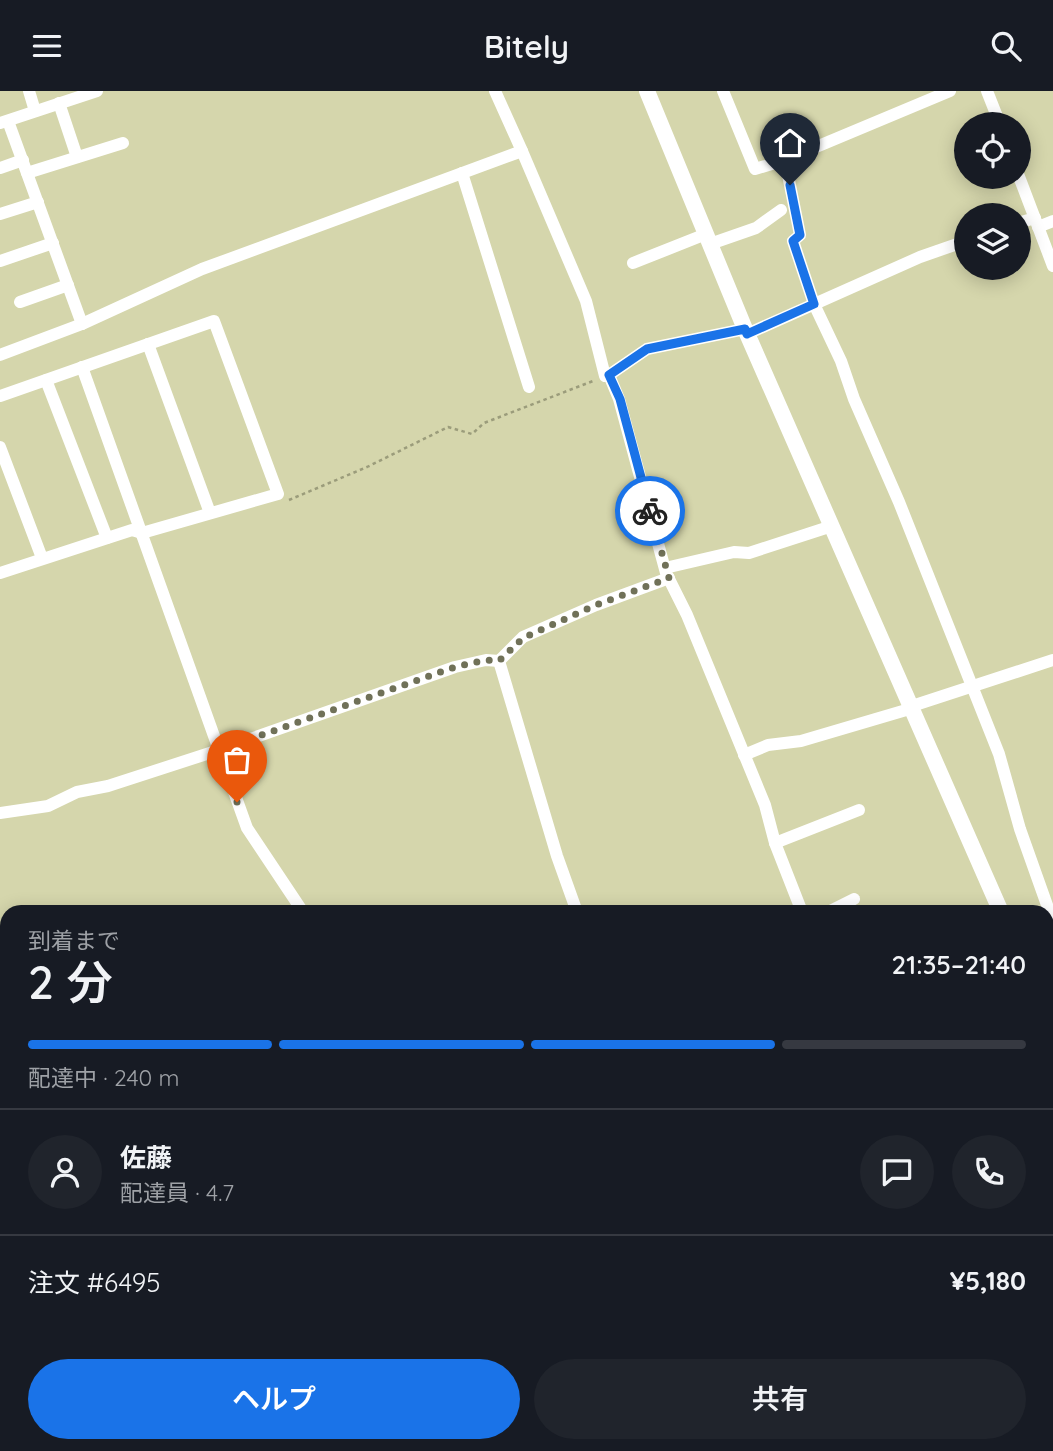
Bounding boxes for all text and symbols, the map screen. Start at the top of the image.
text: Bitely [484,26,569,66]
icon: menu [28,27,66,65]
icon: search [987,27,1025,65]
map controls [954,112,1031,280]
button: locate [954,112,1031,189]
pin [760,113,820,185]
icon: home [771,124,809,162]
button: layers [954,203,1031,280]
courier [615,476,685,546]
icon: bike [631,492,669,530]
pin [207,730,267,802]
icon: bag [218,741,256,779]
text: 到着まで [28,926,120,955]
text: 21:35–21:40 [892,948,1026,981]
text: 2 分 [28,953,113,1011]
text: 配達中 · 240 m [28,1063,180,1092]
button: person [28,1135,102,1209]
button: chat [860,1135,934,1209]
button: phone [952,1135,1026,1209]
text: 佐藤 [120,1141,172,1174]
text: 配達員 · 4.7 [120,1178,234,1207]
text: ¥5,180 [950,1264,1026,1297]
text: 注文 #6495 [28,1266,160,1299]
button: ヘルプ [28,1359,520,1439]
button: 共有 [534,1359,1026,1439]

